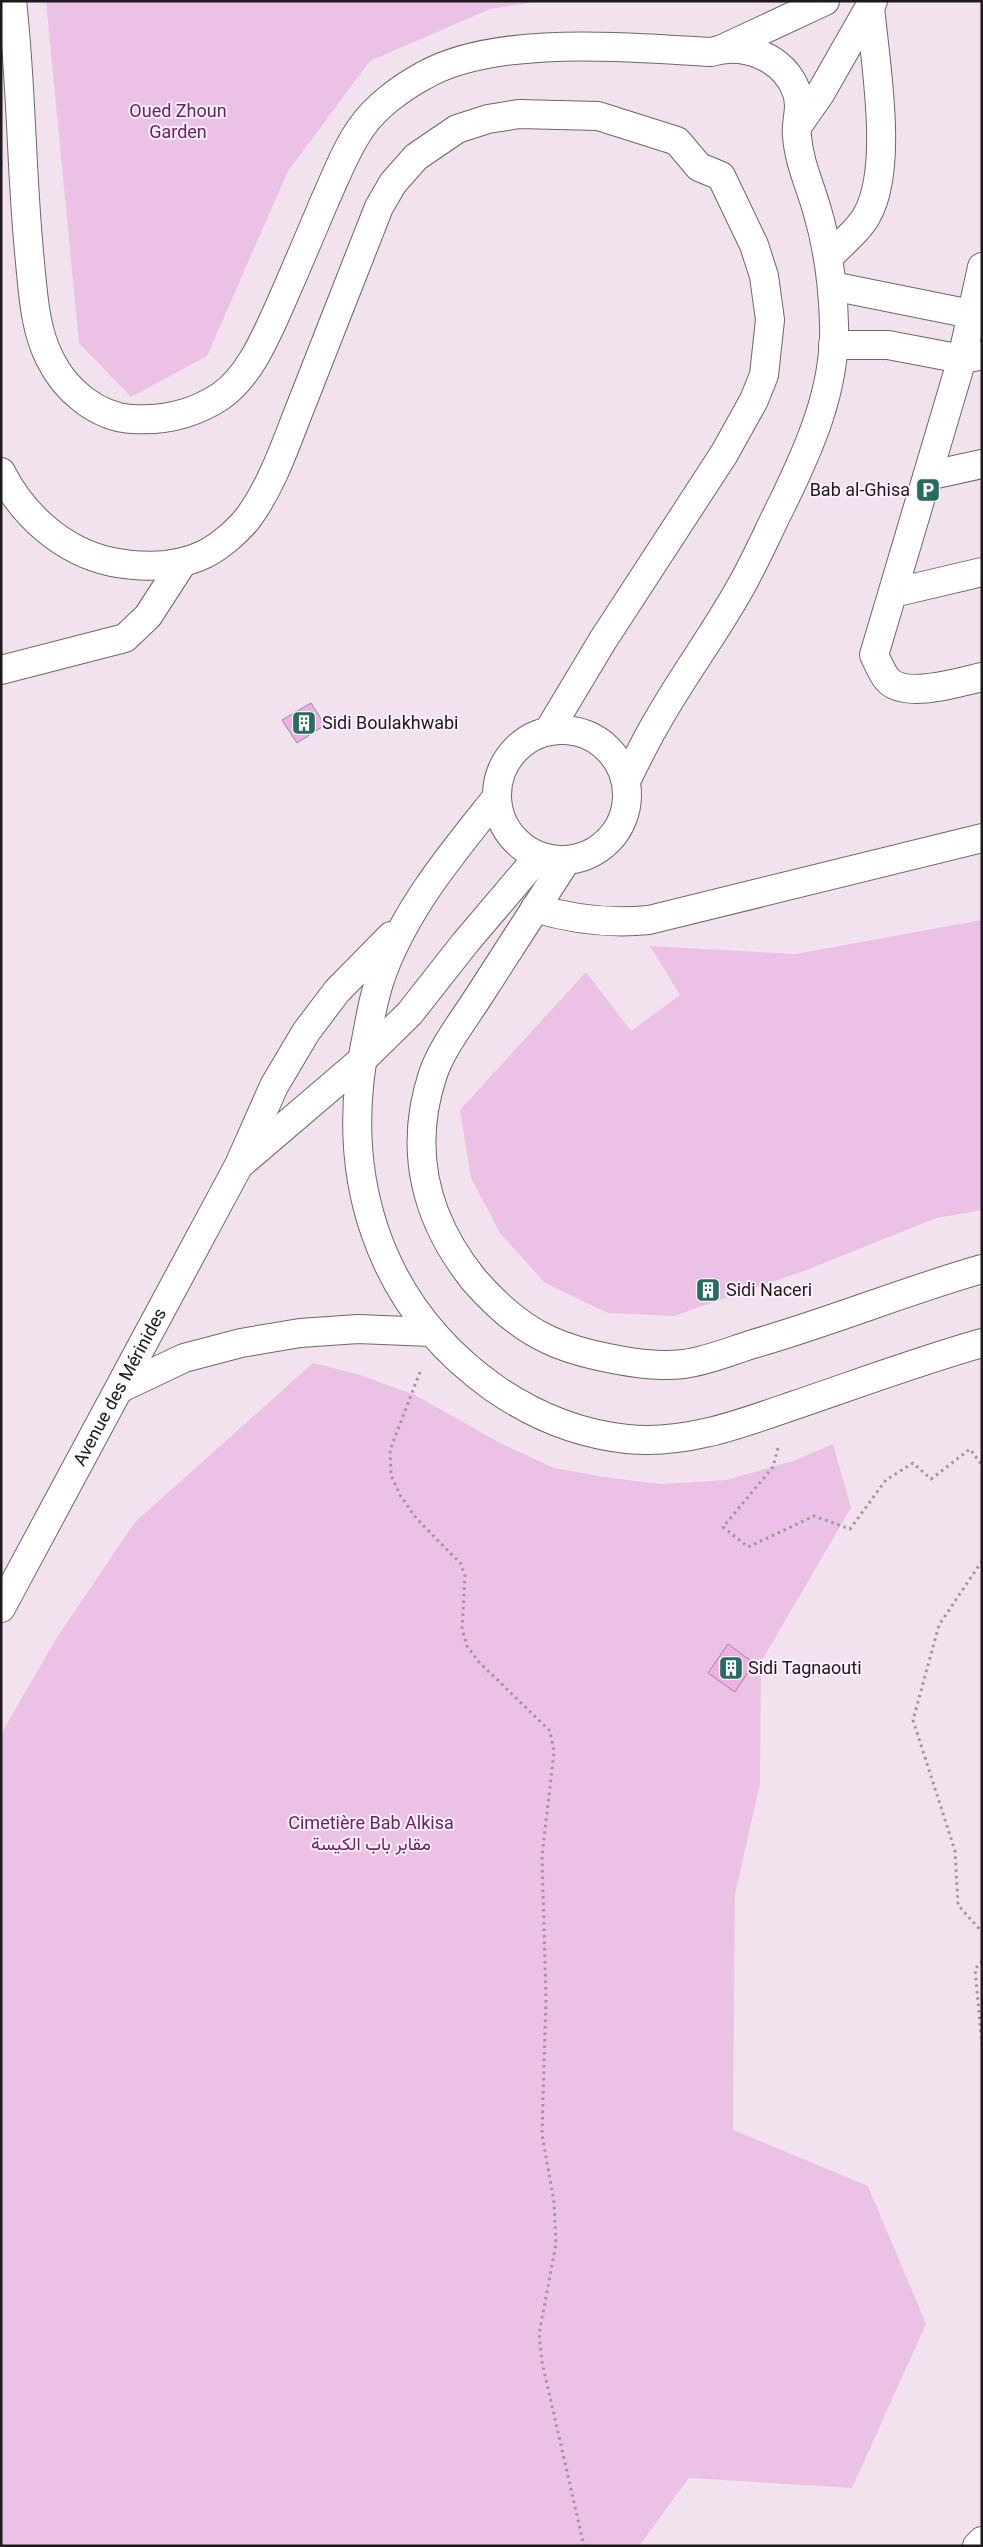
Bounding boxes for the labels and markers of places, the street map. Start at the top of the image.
parking icon: Bab al-Ghisa [915,477,941,503]
place label: Bab al-Ghisa [810,479,910,500]
building icon: Sidi Boulakhwabi [291,710,317,736]
place label: Sidi Boulakhwabi [322,712,458,733]
building icon: Sidi Naceri [695,1277,721,1303]
place label: Sidi Naceri [726,1279,812,1300]
building icon: Sidi Tagnaouti [718,1655,744,1681]
place label: Sidi Tagnaouti [748,1657,862,1678]

